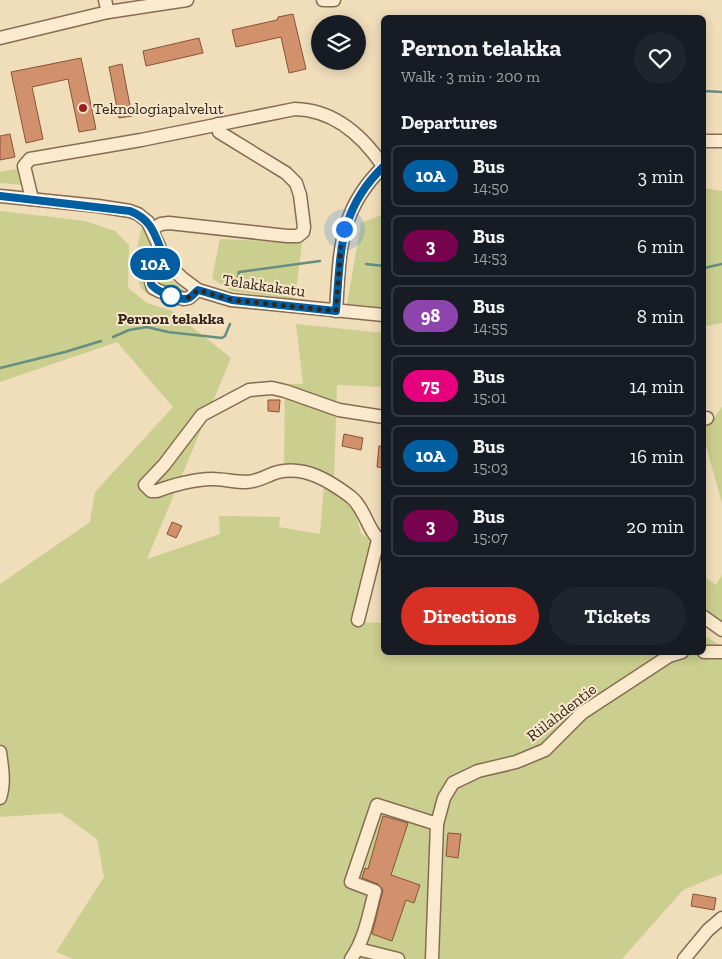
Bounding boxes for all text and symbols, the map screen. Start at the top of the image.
map controls [311,15,366,70]
button: layers [311,15,366,70]
button: heart [634,32,686,84]
text: Pernon telakka [401,33,561,62]
text: Walk · 3 min · 200 m [401,67,540,86]
place label: Teknologiapalvelut [93,99,224,118]
marker: Teknologiapalvelut [77,102,89,114]
text: Departures [401,111,497,134]
text: Bus [473,155,505,178]
text: 10A [416,165,445,187]
text: 3 min [638,165,684,188]
text: 14:50 [473,178,509,197]
your location [332,217,357,242]
text: Bus [473,225,505,248]
text: 3 [426,235,435,257]
text: 6 min [637,235,684,258]
line badge: 10A [126,248,184,280]
text: 14:53 [473,248,507,267]
text: 10A [140,253,170,275]
street label: Telakkakatu [221,270,307,301]
marker: Pernon telakka [160,285,182,307]
text: Bus [473,295,505,318]
text: 98 [421,305,440,327]
text: 8 min [637,305,684,328]
place label: Pernon telakka [118,309,224,328]
text: 14:55 [473,318,508,337]
text: Bus [473,365,505,388]
text: 75 [421,375,440,397]
text: 14 min [630,375,684,398]
text: 15:01 [473,388,506,407]
text: Bus [473,435,505,458]
text: 10A [416,445,445,467]
text: 16 min [630,445,684,468]
text: 15:03 [473,458,508,477]
text: Bus [473,505,505,528]
text: 3 [426,515,435,537]
text: 20 min [626,515,684,538]
text: 15:07 [473,528,508,547]
button: Directions [401,587,539,645]
button: Tickets [549,587,686,645]
street label: Riilahdentie [523,679,600,745]

